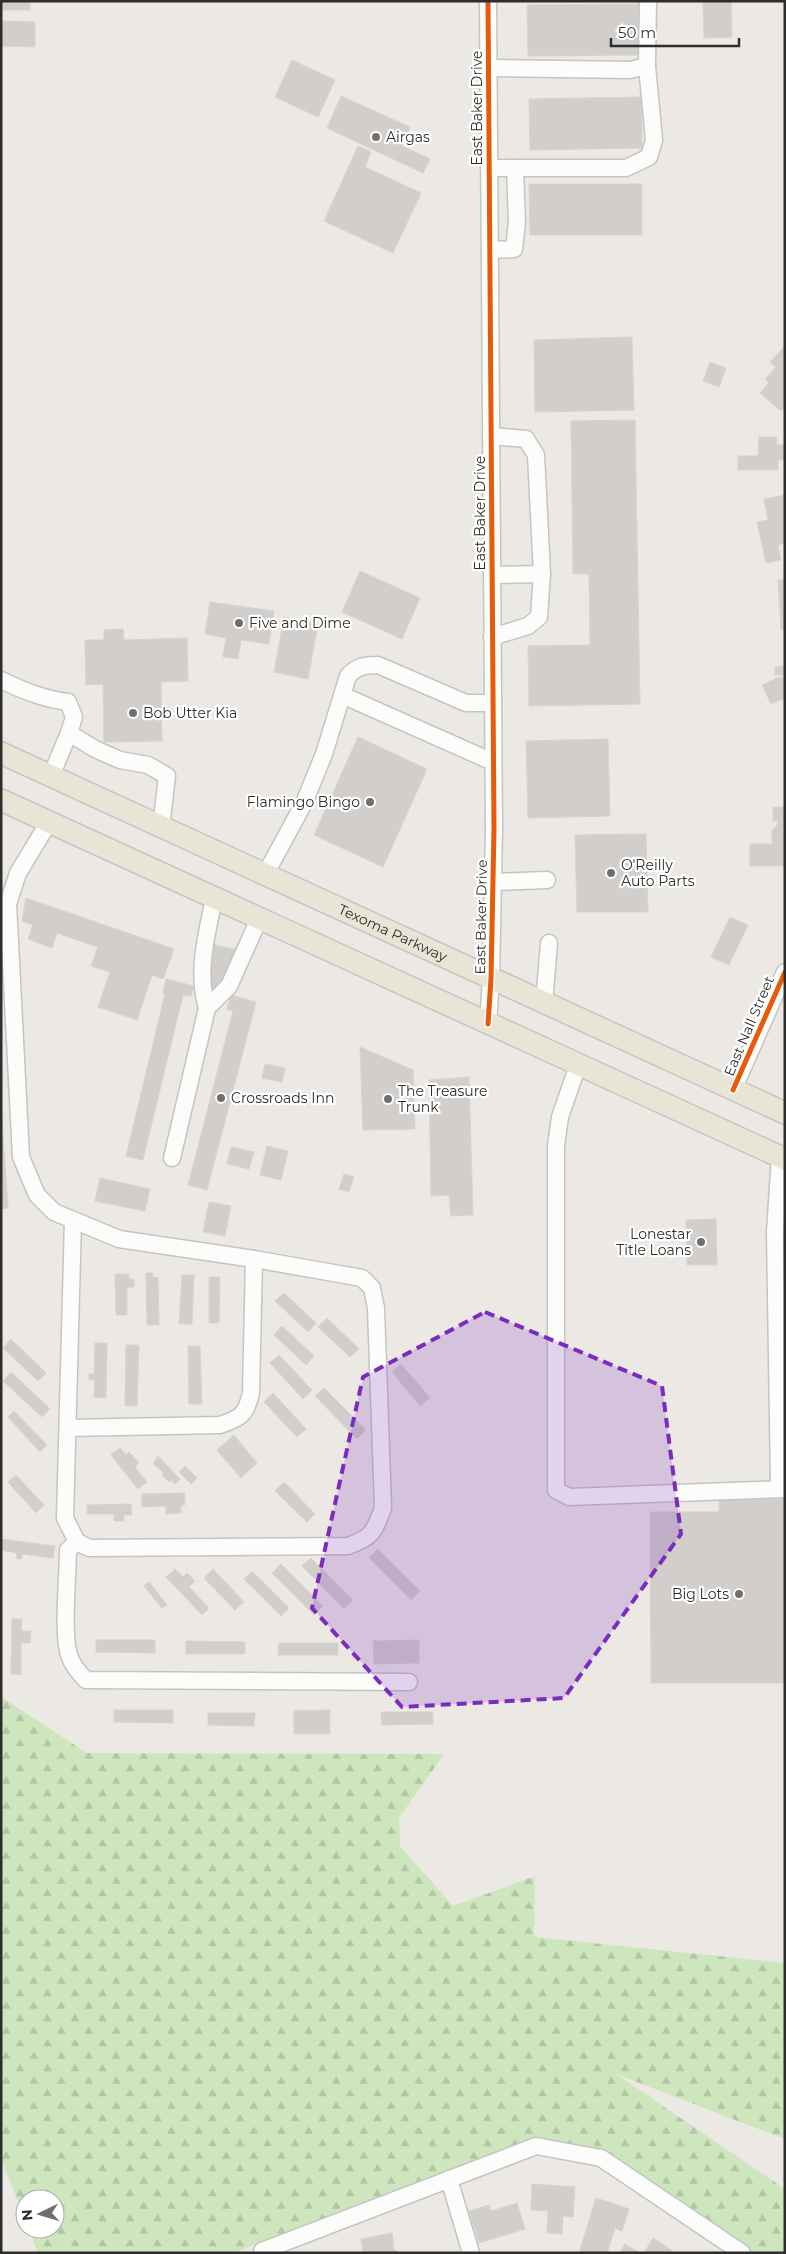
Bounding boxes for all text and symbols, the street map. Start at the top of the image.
scale bar [611,15,738,47]
text: 50 m [618,23,656,42]
street label: East Baker Drive [468,50,486,166]
place label: Airgas [386,128,430,146]
marker: Airgas [370,131,382,143]
street label: East Baker Drive [471,455,489,571]
place label: Five and Dime [249,614,351,632]
marker: Five and Dime [233,617,245,629]
place label: Bob Utter Kia [143,704,237,722]
marker: Bob Utter Kia [127,707,139,719]
place label: Flamingo Bingo [247,793,360,811]
marker: Flamingo Bingo [364,796,376,808]
place label: O'Reilly Auto Parts [621,856,695,890]
street label: East Baker Drive [471,859,491,975]
marker: O'Reilly Auto Parts [605,867,617,879]
street label: Texoma Parkway [335,900,450,966]
street label: East Nall Street [720,973,778,1079]
place label: The Treasure Trunk [398,1082,488,1116]
place label: Crossroads Inn [231,1089,334,1107]
marker: Crossroads Inn [215,1092,227,1104]
marker: The Treasure Trunk [382,1093,394,1105]
place label: Lonestar Title Loans [616,1225,691,1259]
marker: Lonestar Title Loans [695,1236,707,1248]
place label: Big Lots [672,1585,729,1603]
marker: Big Lots [733,1588,745,1600]
north arrow [15,2189,65,2239]
text: N [18,2209,37,2222]

